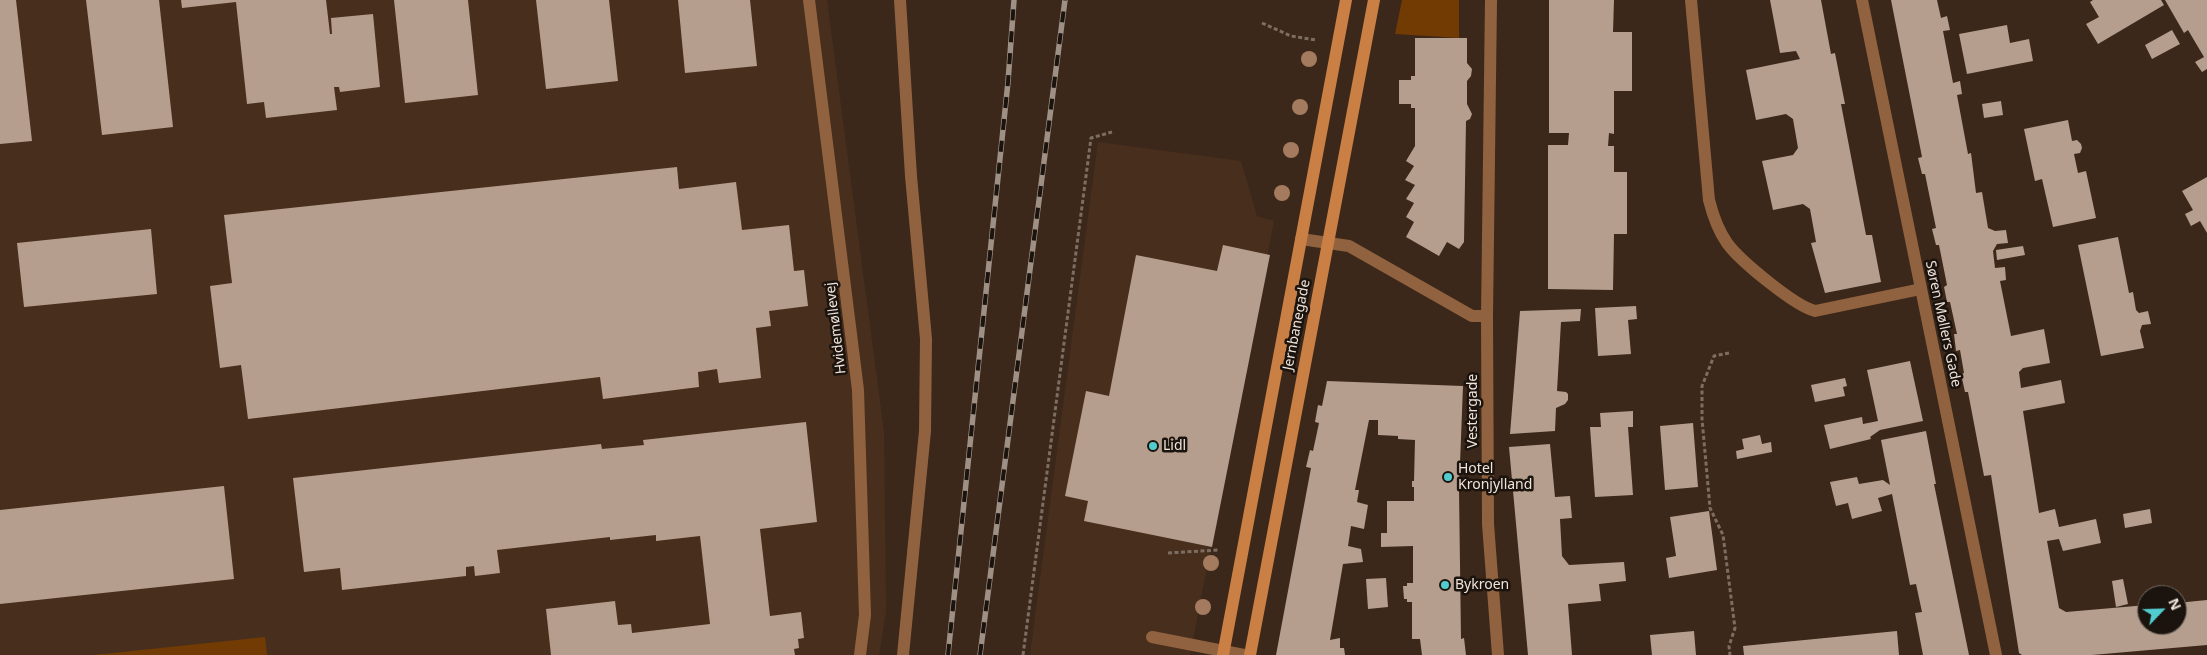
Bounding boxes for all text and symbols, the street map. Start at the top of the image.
street label: Søren Møllers Gade [1921,259,1965,389]
street label: Jernbanegade [1280,278,1314,372]
street label: Hvidemøllevej [822,281,850,375]
street label: Vestergade [1465,374,1481,448]
place label: Lidl [1163,438,1186,454]
marker: Lidl [1147,440,1159,452]
place label: Hotel Kronjylland [1458,461,1532,494]
marker: Hotel Kronjylland [1442,471,1454,483]
place label: Bykroen [1455,577,1509,593]
marker: Bykroen [1439,579,1451,591]
north arrow [2137,585,2187,635]
text: N [2164,595,2186,613]

